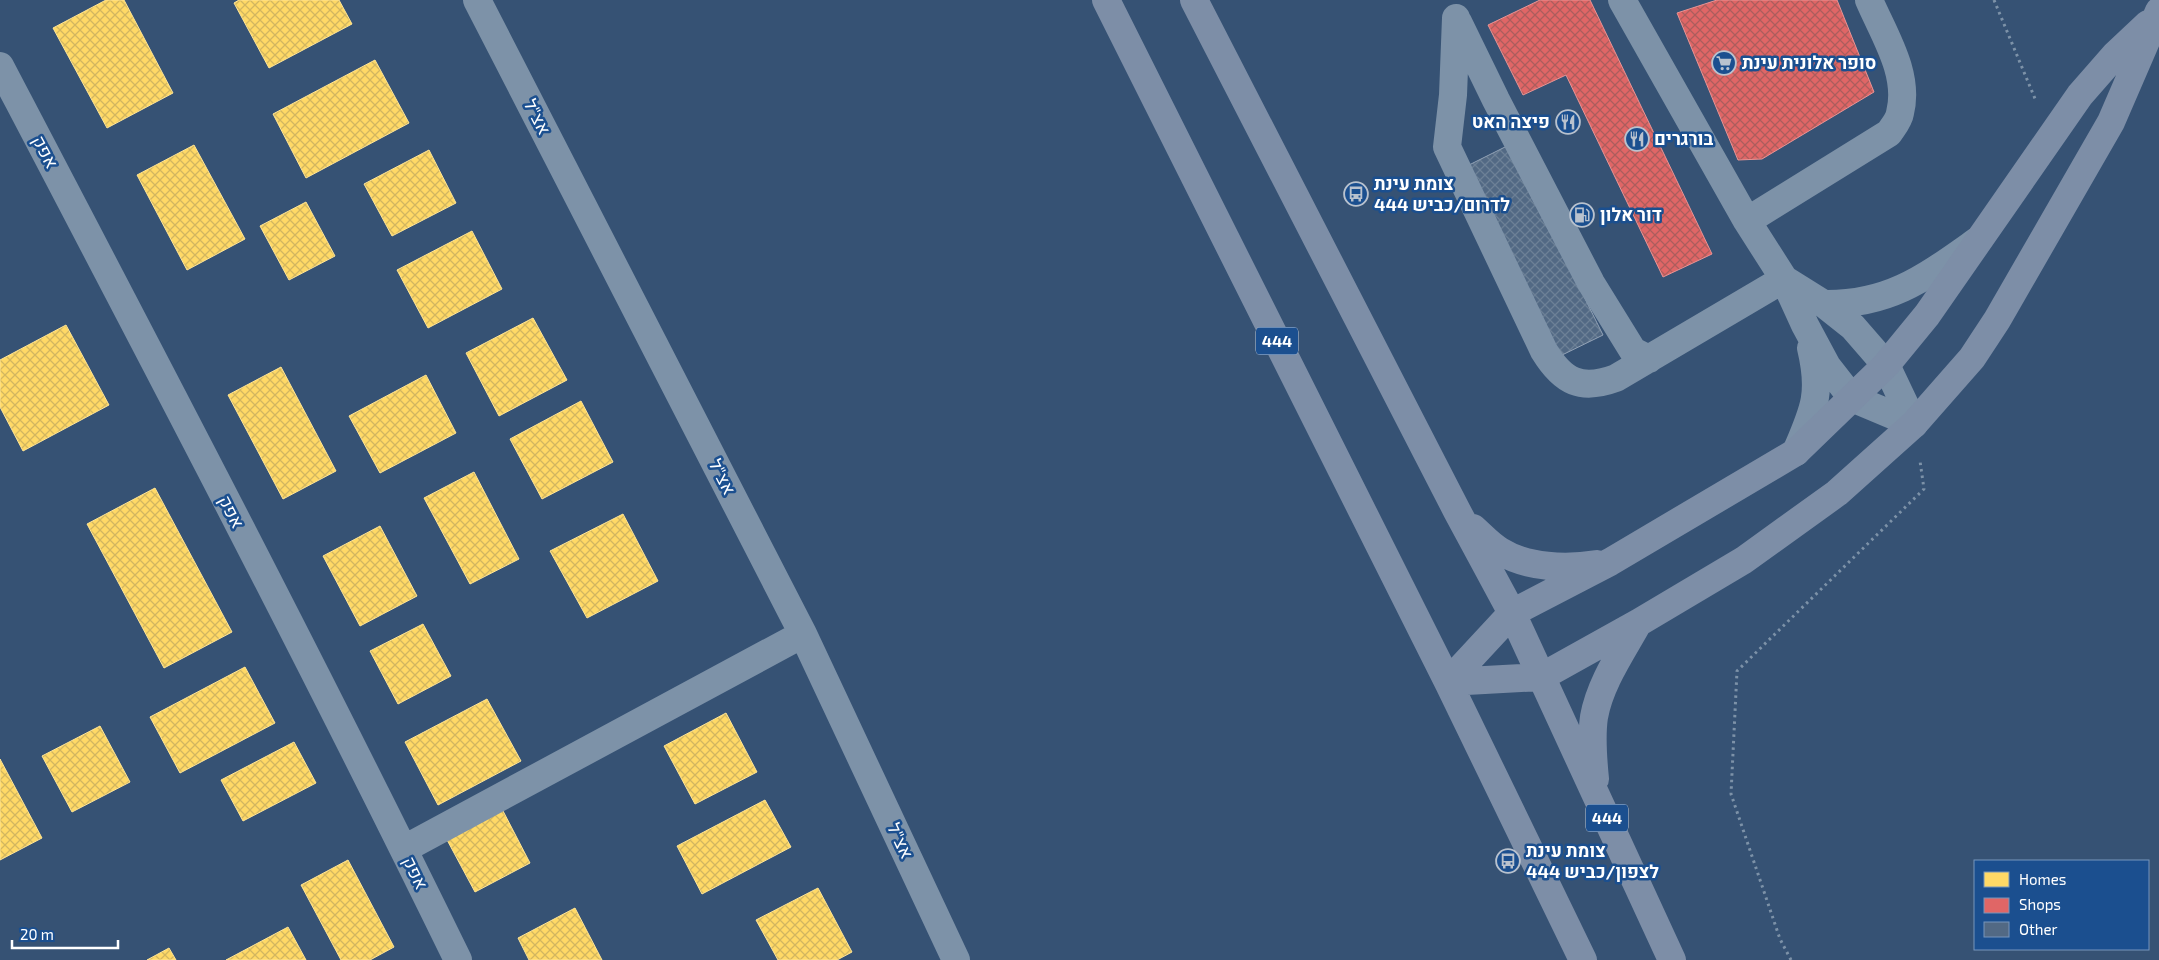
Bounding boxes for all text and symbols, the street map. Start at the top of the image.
supermarket icon: סופר אלונית עינת [1711,50,1737,76]
place label: סופר אלונית עינת [1742,51,1876,73]
street label: אצ"ל [520,95,556,138]
restaurant icon: פיצה האט [1555,109,1581,135]
place label: פיצה האט [1472,110,1550,132]
restaurant icon: בורגרים [1624,126,1650,152]
place label: בורגרים [1654,127,1713,149]
street label: אפק [28,131,64,172]
place label: צומת עינת לדרום/כביש 444 [1374,172,1510,215]
bus stop icon: צומת עינת לדרום/כביש 444 [1343,181,1369,207]
fuel station icon: דור אלון [1569,202,1595,228]
place label: דור אלון [1600,203,1662,225]
road number: 444 [1256,328,1298,354]
street label: אצ"ל [705,455,741,498]
street label: אפק [214,491,249,532]
road number: 444 [1586,804,1628,831]
street label: אצ"ל [883,819,919,862]
place label: צומת עינת לצפון/כביש 444 [1526,839,1659,882]
bus stop icon: צומת עינת לצפון/כביש 444 [1495,848,1521,874]
street label: אפק [399,852,433,893]
legend [1974,860,2149,950]
text: Homes [2019,870,2066,888]
text: Shops [2019,895,2061,913]
scale bar [12,918,119,950]
text: Other [2019,920,2058,938]
text: 20 m [20,925,54,943]

